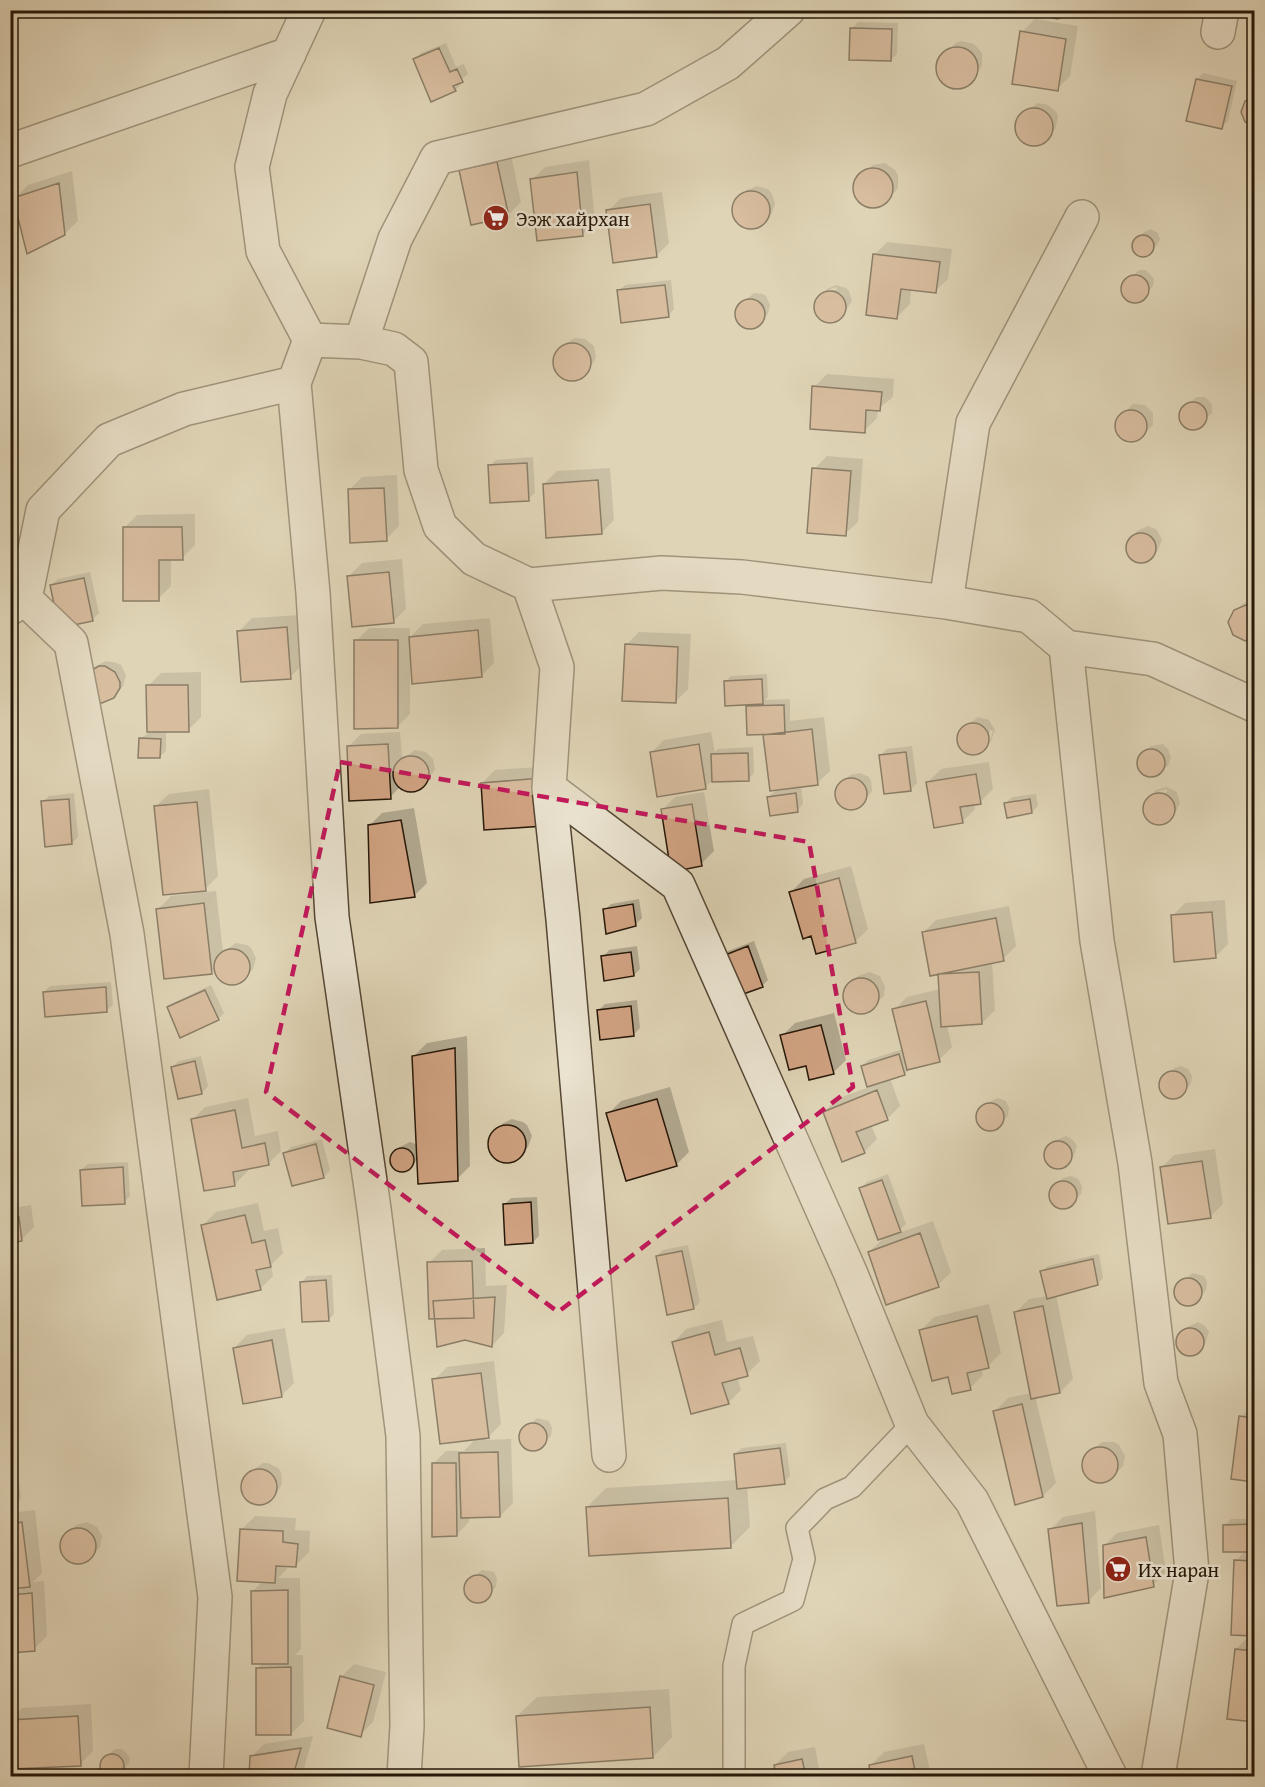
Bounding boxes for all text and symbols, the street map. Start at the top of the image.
supermarket icon: Ээж хайрхан [481,203,511,233]
place label: Ээж хайрхан [516,204,630,233]
supermarket icon: Их наран [1103,1554,1133,1584]
place label: Их наран [1138,1555,1220,1584]

